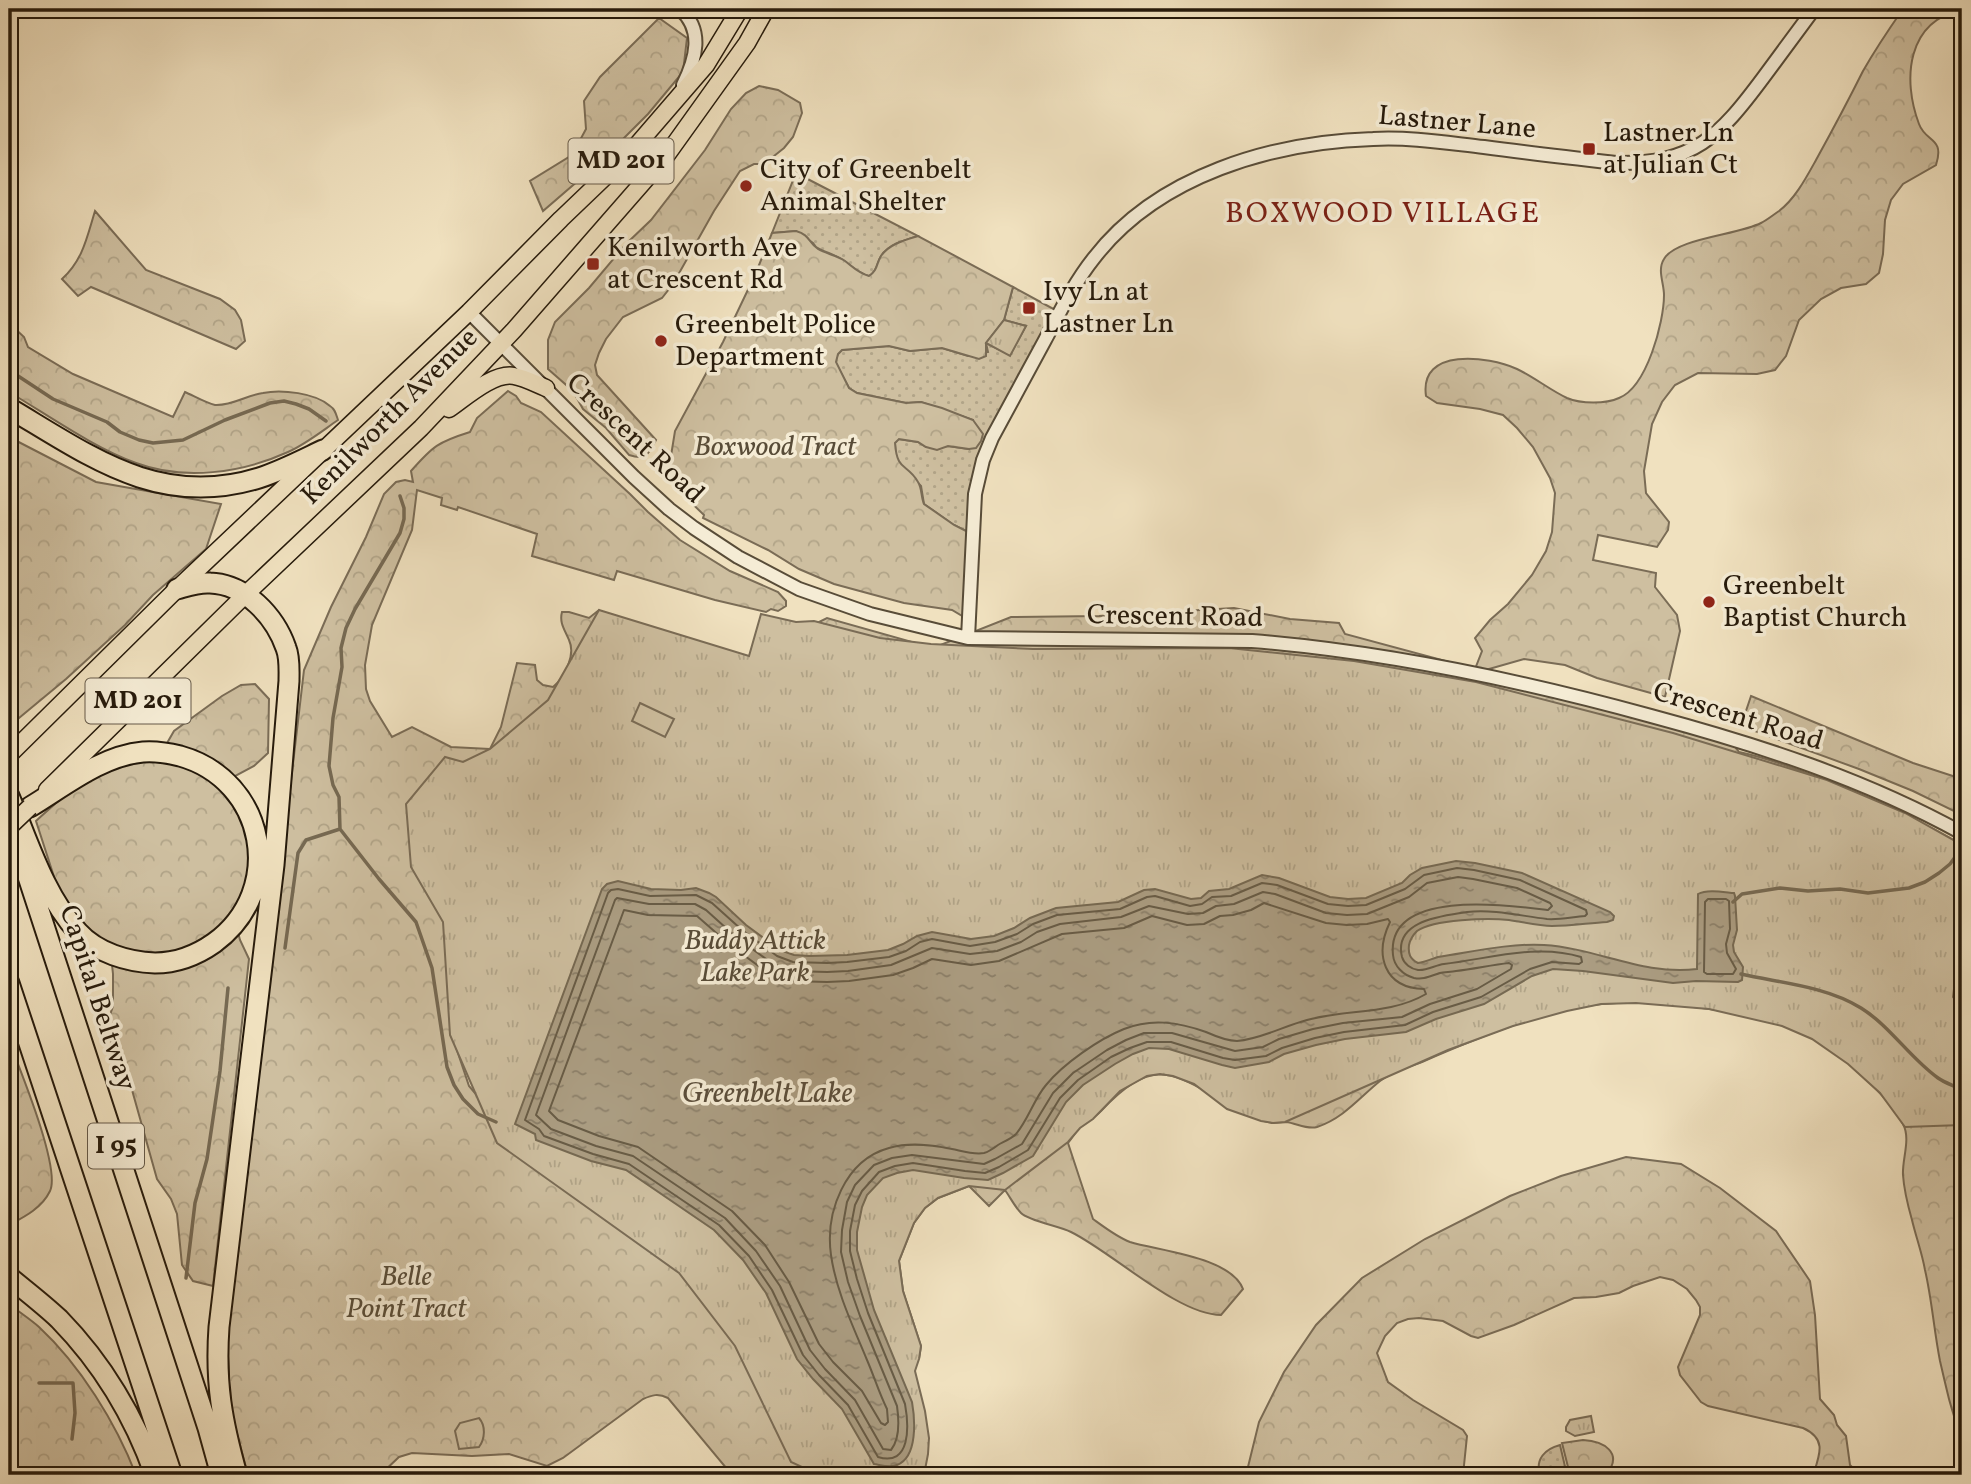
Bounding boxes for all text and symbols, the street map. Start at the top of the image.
street label: Lastner Lane [1376,97,1538,149]
place label: Lastner Ln at Julian Ct [1603,114,1738,185]
road number: MD 201 [568,138,674,184]
marker: Lastner Ln at Julian Ct [1581,141,1597,157]
place label: City of Greenbelt Animal Shelter [760,151,972,222]
marker: City of Greenbelt Animal Shelter [738,178,754,194]
district label: BOXWOOD VILLAGE [1225,193,1541,235]
place label: Kenilworth Ave at Crescent Rd [607,229,798,300]
marker: Kenilworth Ave at Crescent Rd [585,256,601,272]
place label: Ivy Ln at Lastner Ln [1043,273,1174,344]
marker: Ivy Ln at Lastner Ln [1021,300,1037,316]
place label: Greenbelt Police Department [675,306,876,377]
street label: Kenilworth Avenue [293,320,487,514]
marker: Greenbelt Police Department [653,333,669,349]
street label: Crescent Road [557,365,713,513]
park label: Boxwood Tract [694,428,857,467]
place label: Greenbelt Baptist Church [1723,567,1907,638]
marker: Greenbelt Baptist Church [1701,594,1717,610]
street label: Crescent Road [1086,596,1264,638]
street label: Crescent Road [1648,673,1828,761]
road number: MD 201 [86,678,190,723]
street label: Capital Beltway [49,900,145,1096]
park label: Buddy Attick Lake Park [684,922,826,993]
water label: Greenbelt Lake [682,1073,852,1115]
road number: I 95 [88,1124,144,1168]
park label: Belle Point Tract [346,1258,467,1329]

